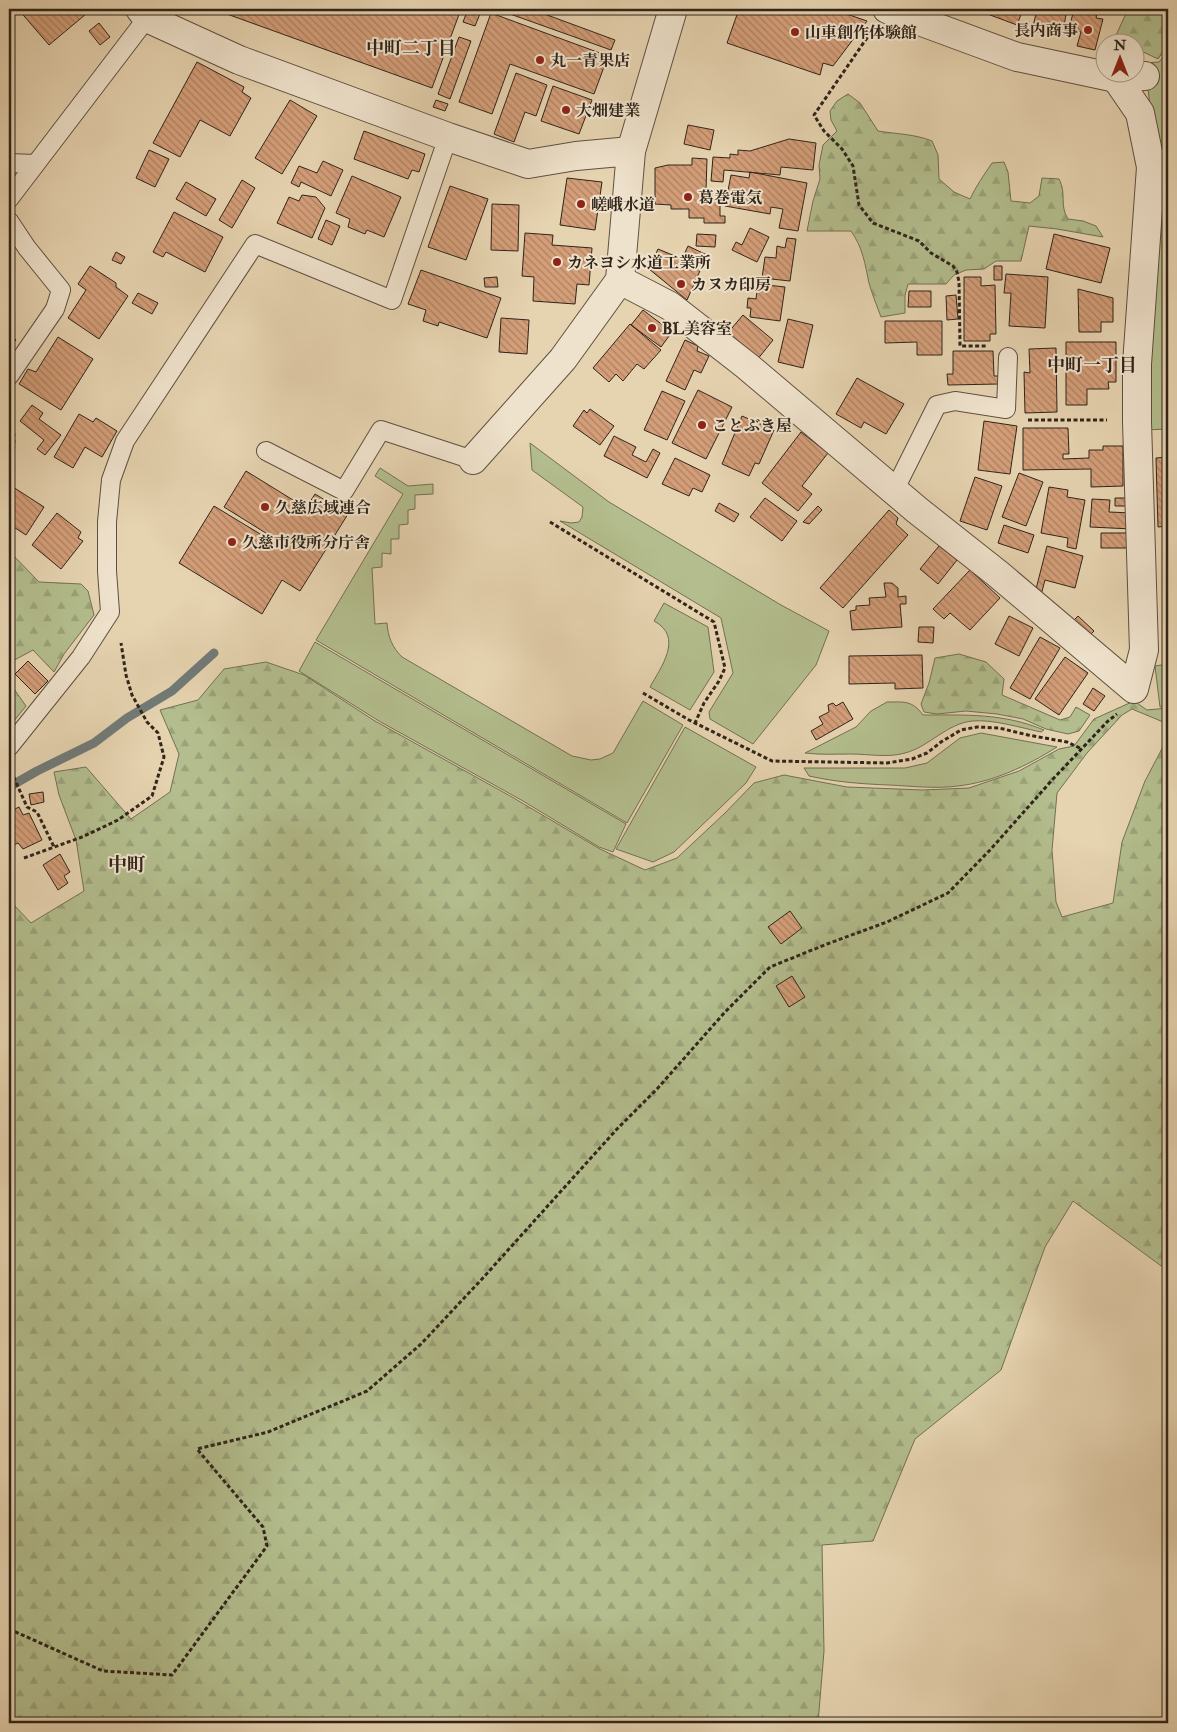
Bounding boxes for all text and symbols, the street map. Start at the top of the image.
place label: 長内商事 [1014,21,1078,41]
place label: 山車創作体験館 [805,23,917,43]
marker: 長内商事 [1082,24,1094,36]
marker: 山車創作体験館 [789,26,801,38]
north arrow [1094,32,1144,82]
district label: 中町二丁目 [366,37,456,60]
text: N [1113,37,1127,54]
place label: 丸一青果店 [550,51,630,71]
marker: 丸一青果店 [534,54,546,66]
place label: 大畑建業 [576,101,640,121]
marker: 大畑建業 [560,104,572,116]
place label: 葛巻電気 [698,188,762,208]
marker: 葛巻電気 [682,191,694,203]
place label: 嵯峨水道 [591,195,655,215]
marker: 嵯峨水道 [575,198,587,210]
place label: カネヨシ水道工業所 [567,253,711,273]
marker: カネヨシ水道工業所 [551,256,563,268]
place label: カヌカ印房 [691,275,771,295]
marker: カヌカ印房 [675,278,687,290]
place label: BL美容室 [662,319,732,339]
marker: BL美容室 [646,322,658,334]
district label: 中町一丁目 [1047,354,1137,377]
place label: ことぶき屋 [712,416,792,436]
marker: ことぶき屋 [696,419,708,431]
place label: 久慈広域連合 [275,498,371,518]
marker: 久慈広域連合 [259,501,271,513]
place label: 久慈市役所分庁舎 [242,533,370,553]
marker: 久慈市役所分庁舎 [226,536,238,548]
district label: 中町 [108,853,146,877]

